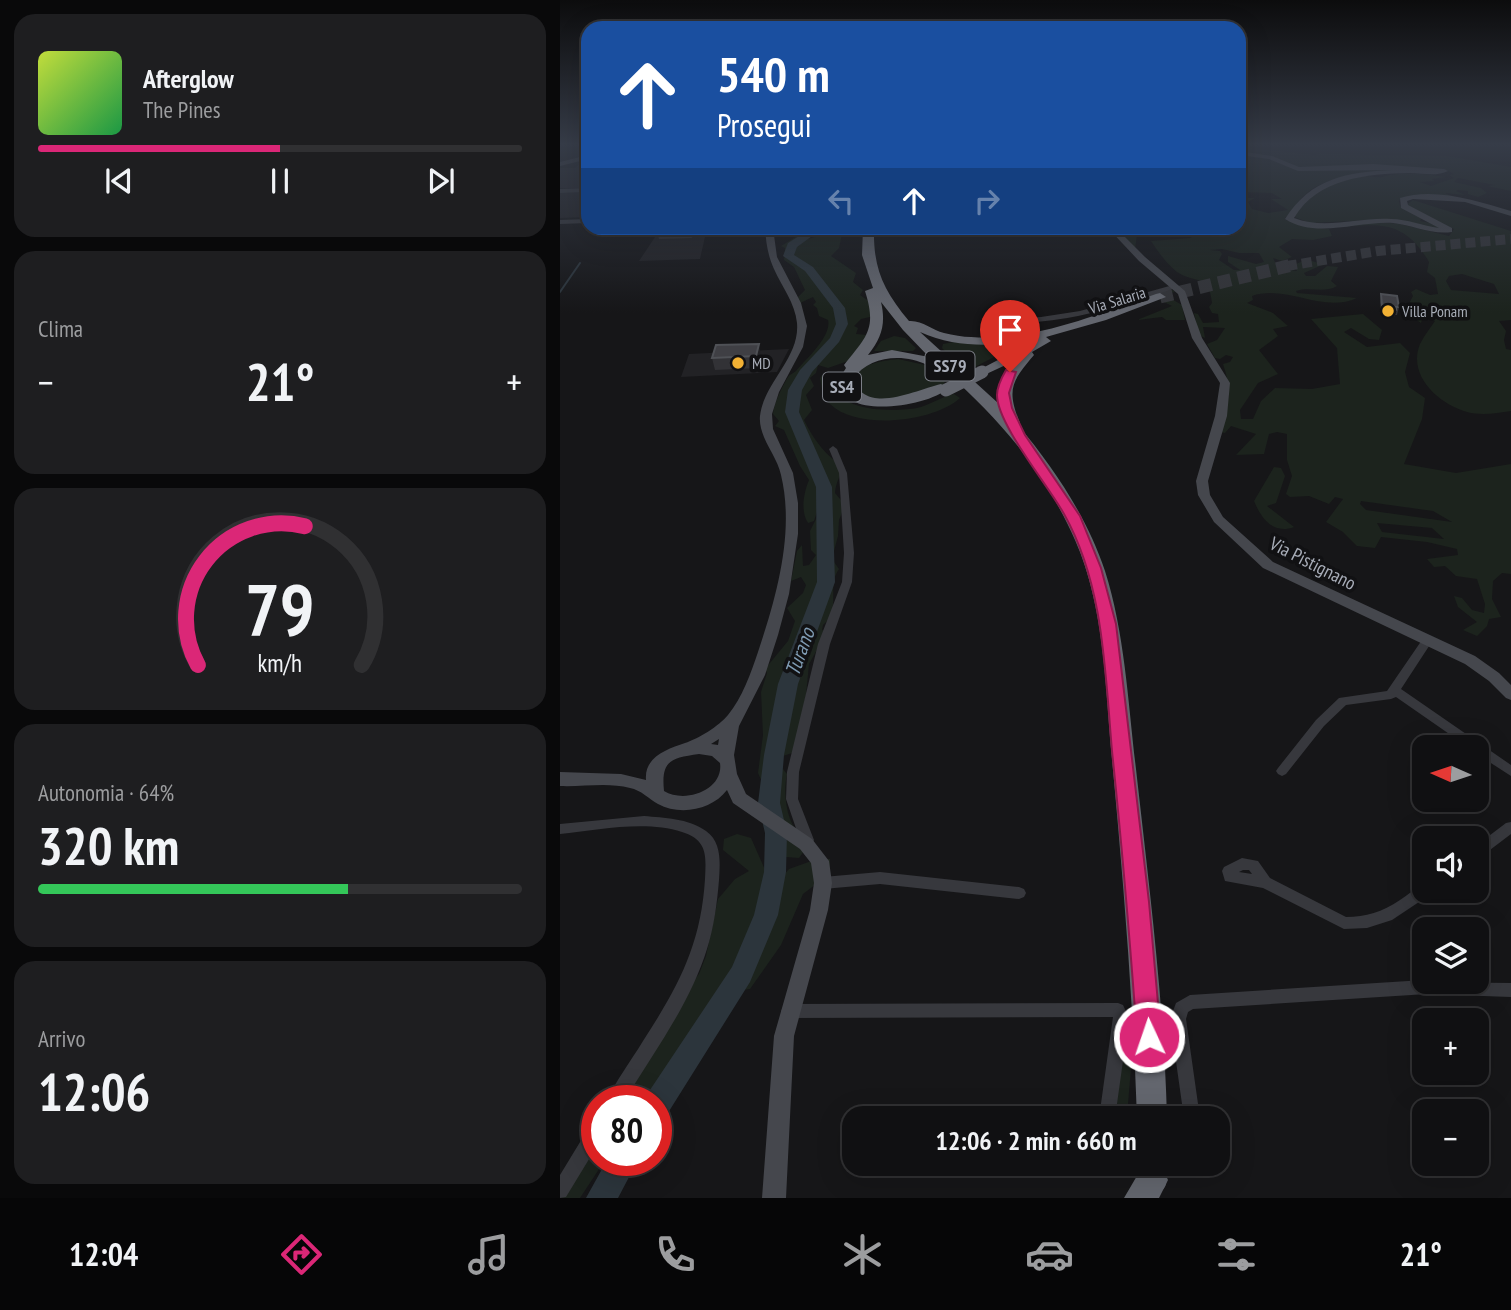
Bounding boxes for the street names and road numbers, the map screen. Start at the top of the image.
street label: Via Salaria [1085,282,1148,318]
road number: SS79 [926,352,974,380]
road number: SS4 [823,372,861,402]
street label: Via Pistignano [1265,531,1360,595]

